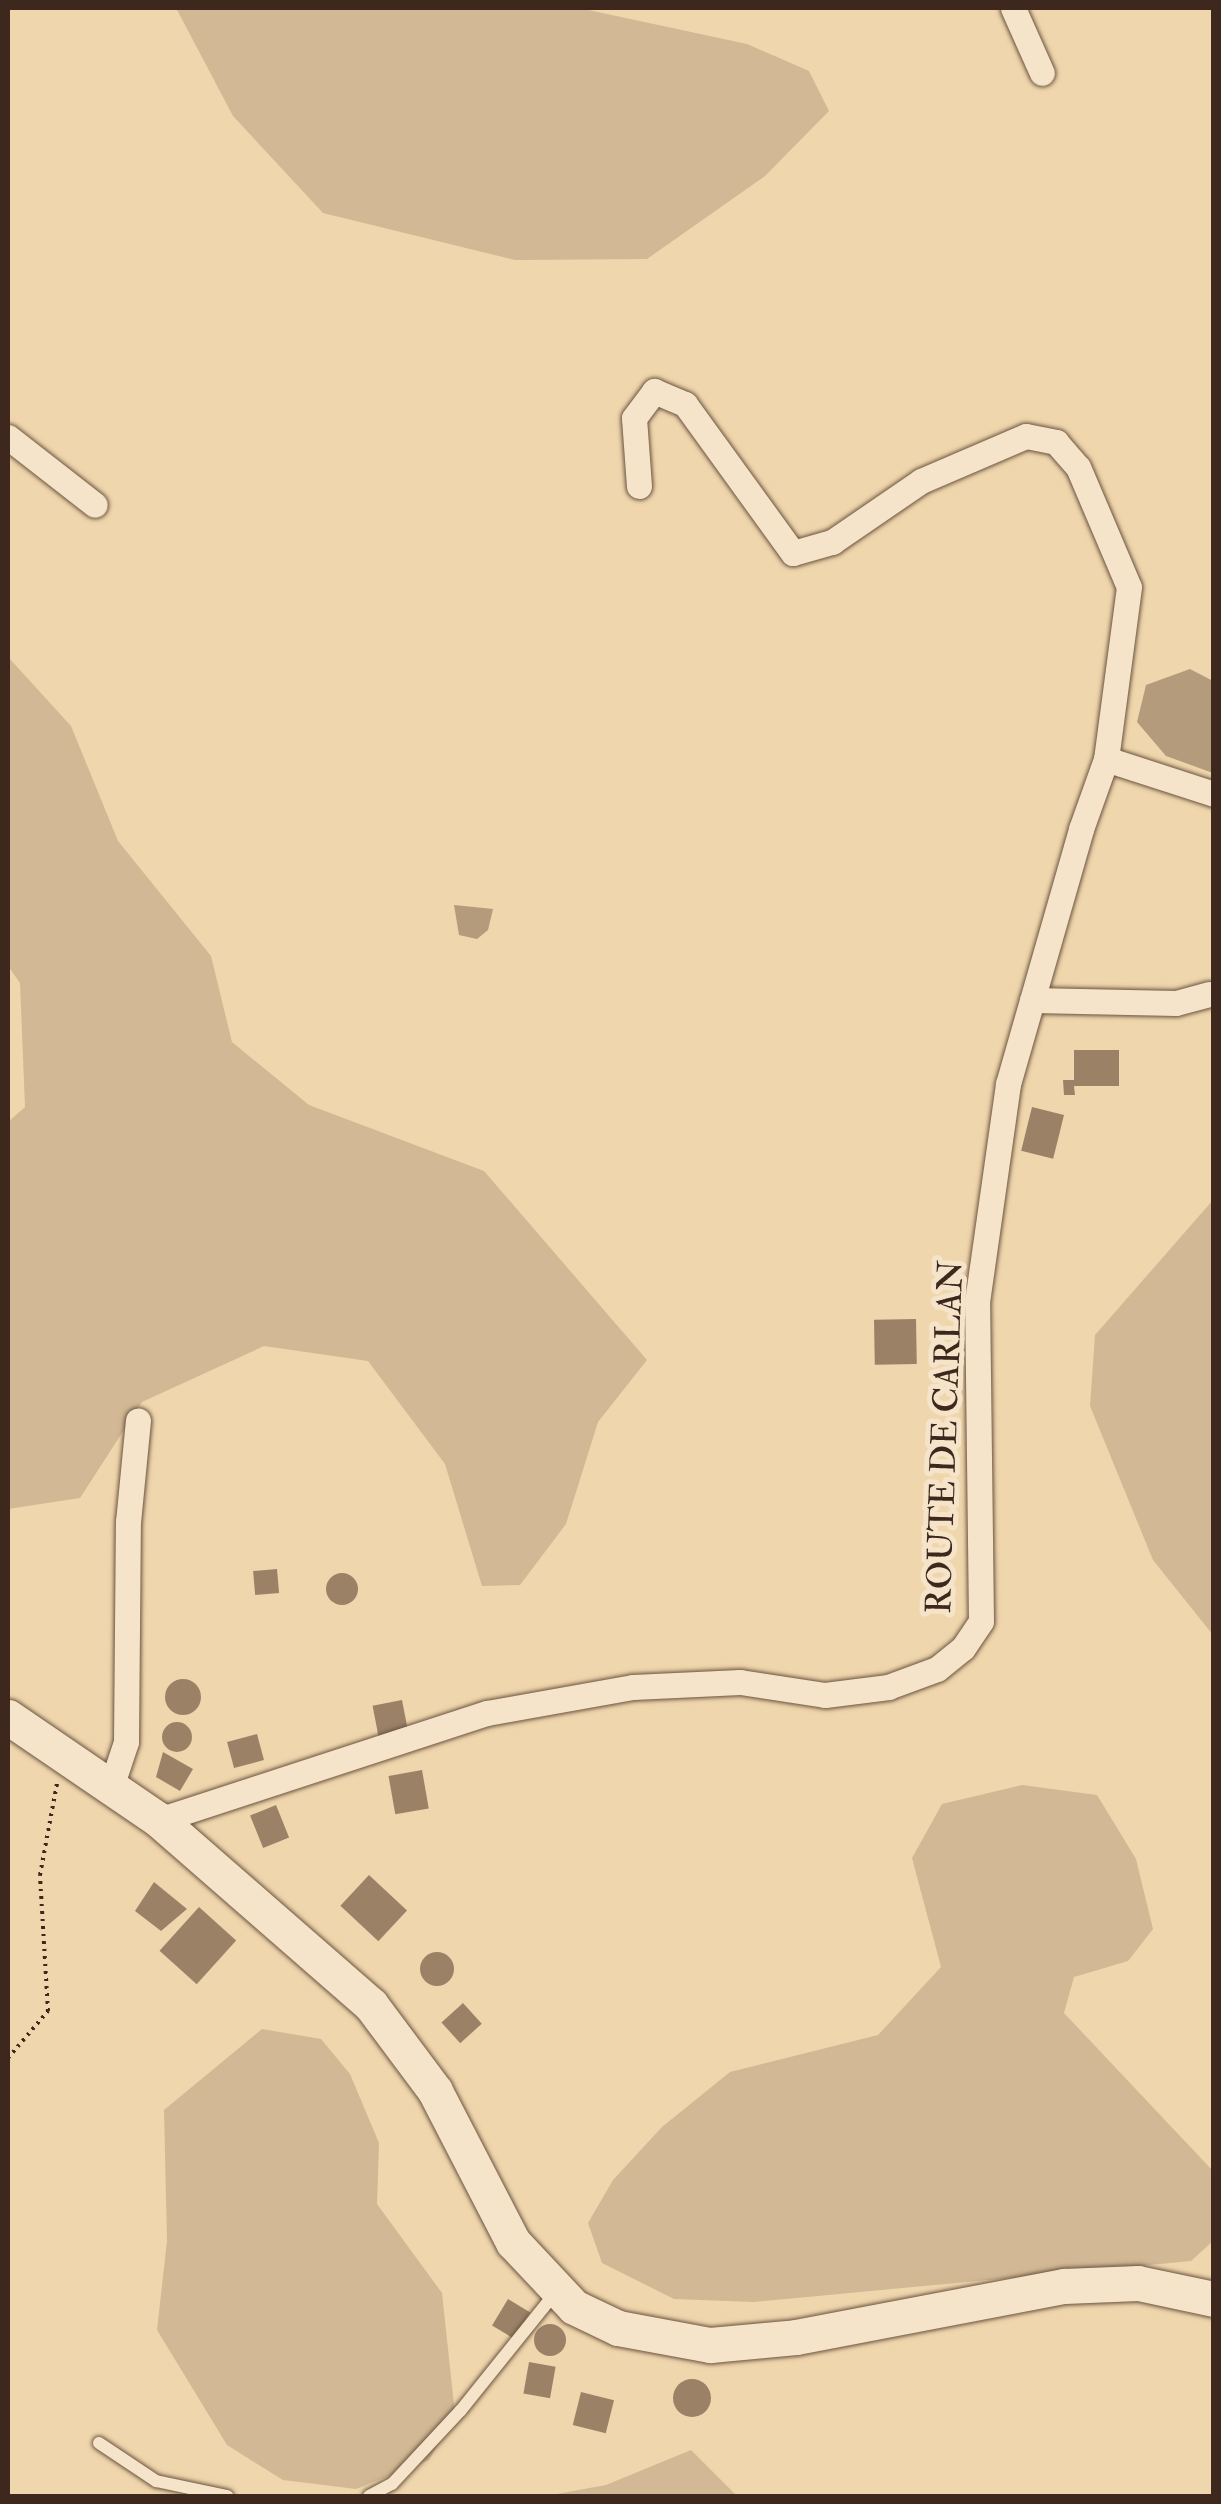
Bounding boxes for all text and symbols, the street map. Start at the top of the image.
street label: ROUTE DE CARLAN [918,1260,972,1614]

